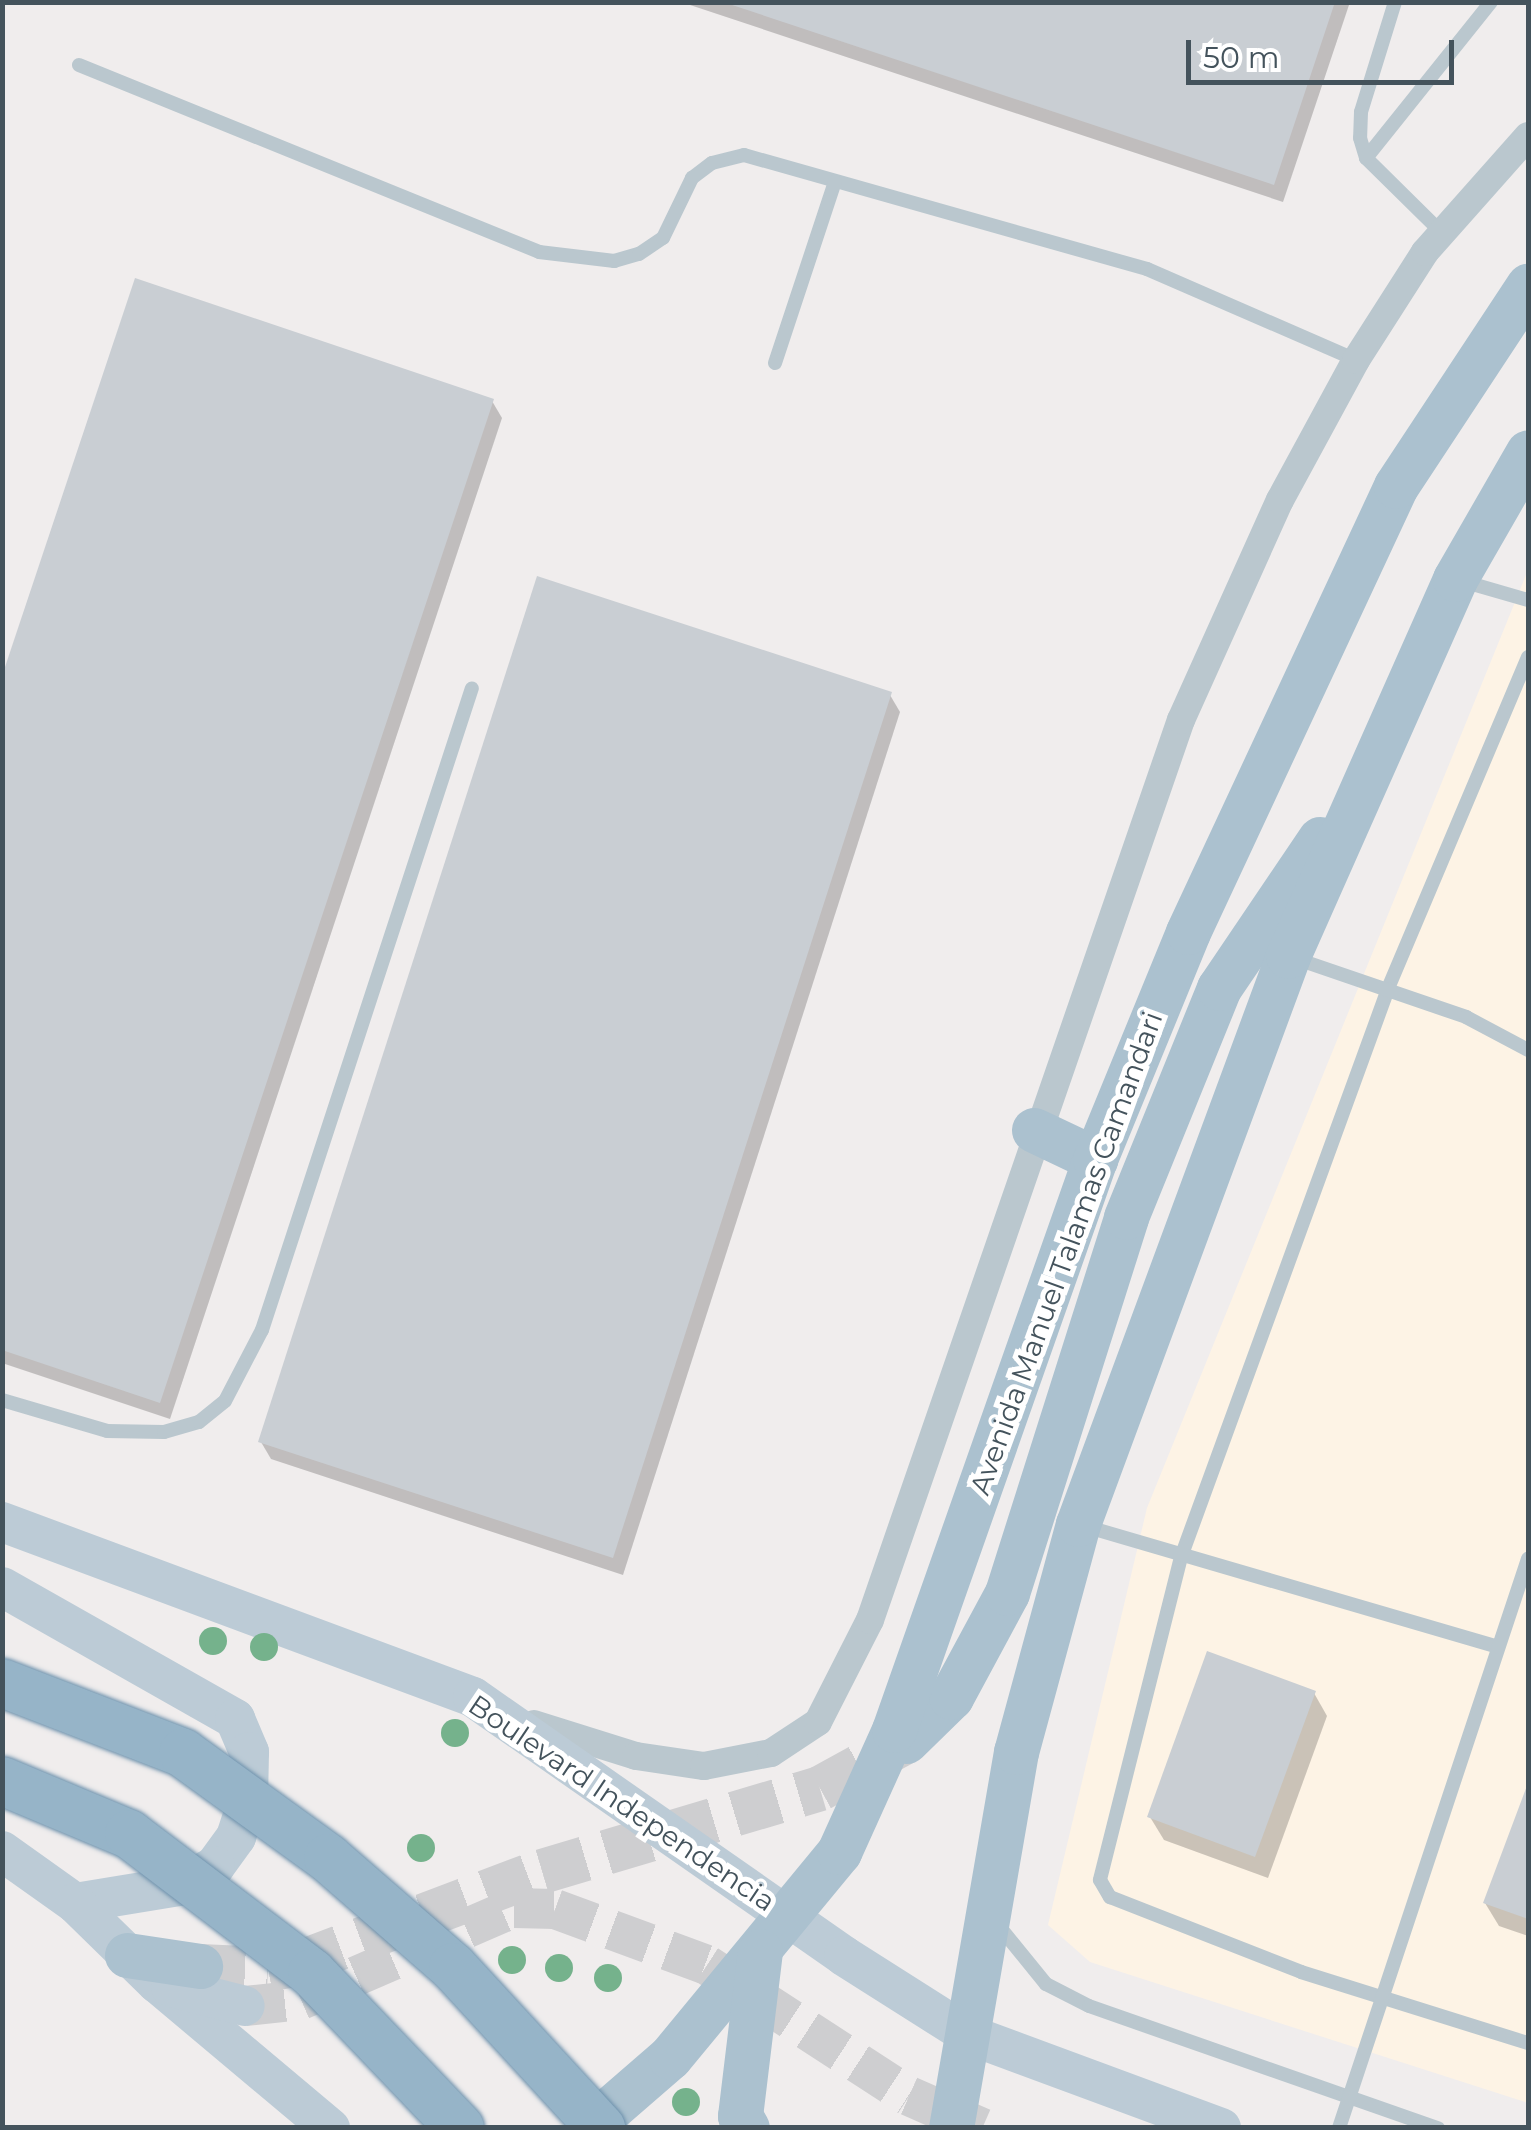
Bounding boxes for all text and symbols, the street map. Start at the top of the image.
scale bar [1191,20,1458,82]
text: 50 m [1203,39,1280,76]
street label: Avenida Manuel Talamas Camandari [963,1007,1169,1499]
street label: Boulevard Independencia [462,1688,782,1918]

